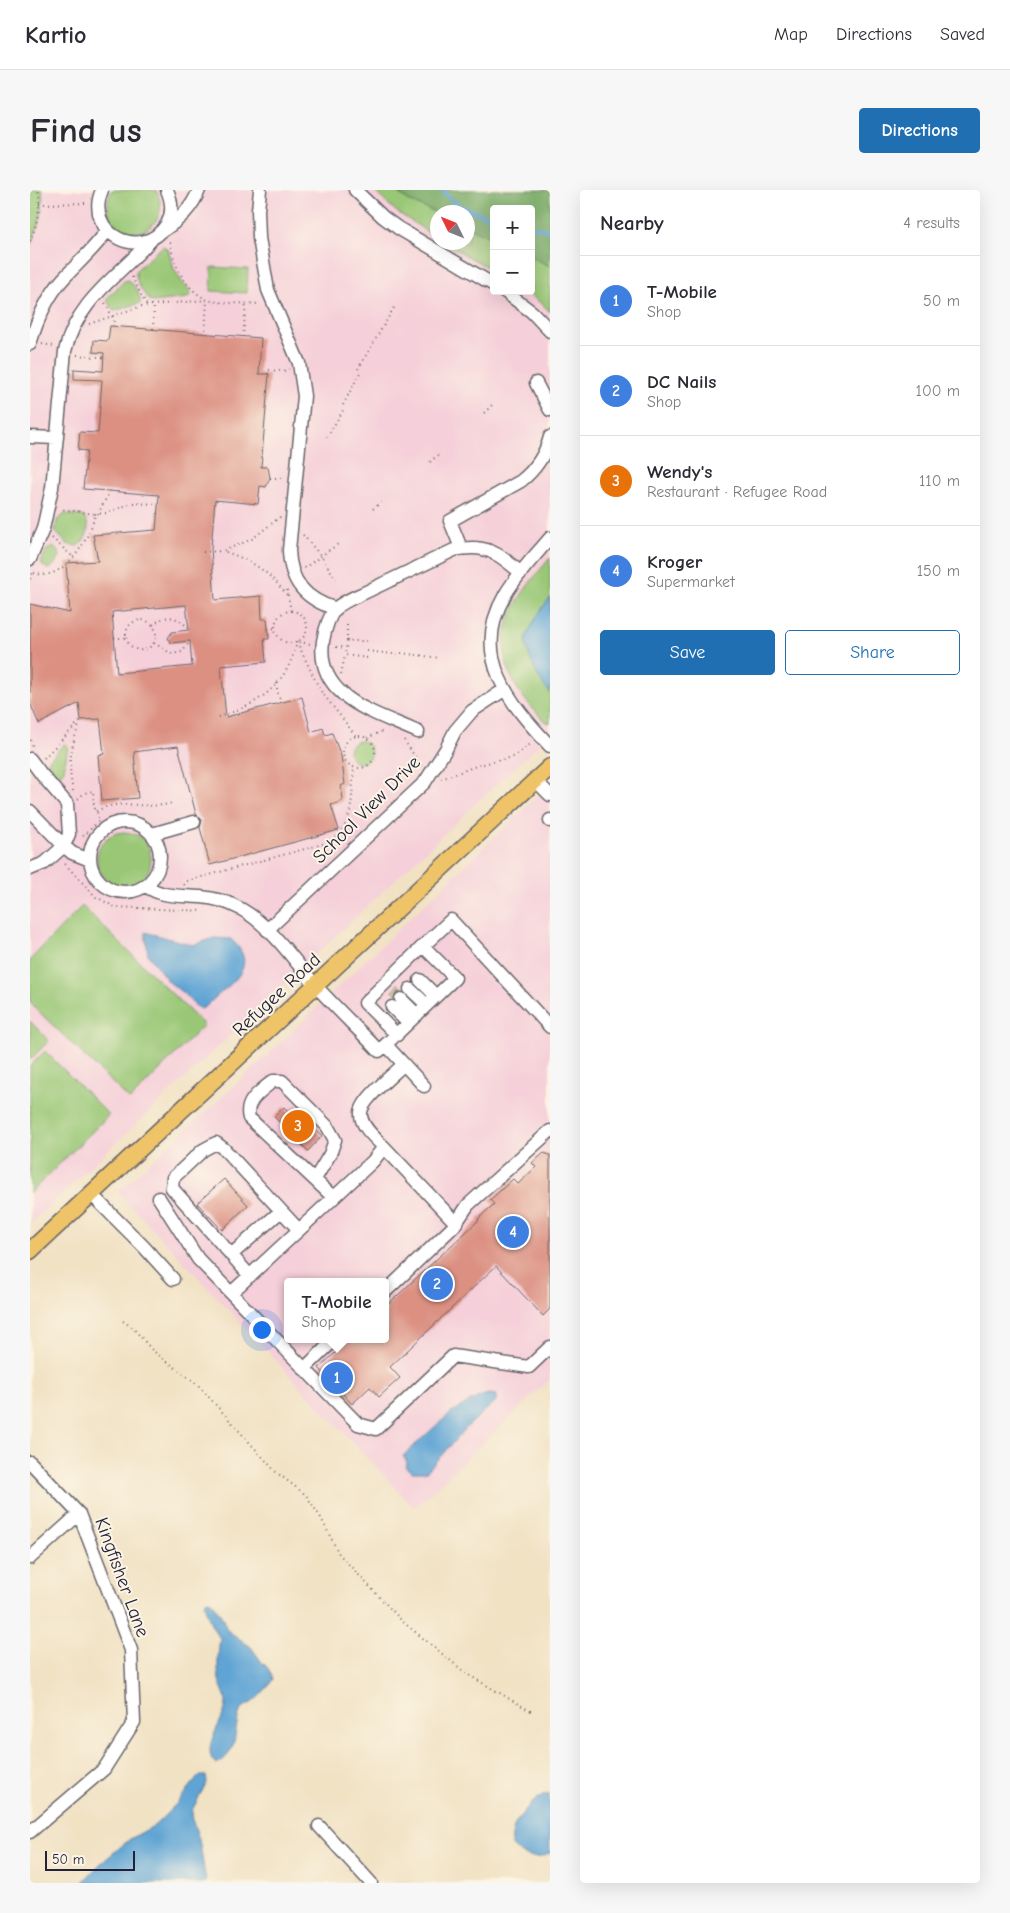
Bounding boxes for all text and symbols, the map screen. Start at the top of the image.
text: Kartio [25,21,87,49]
text: Map [774,24,808,45]
text: Directions [836,24,912,45]
text: Saved [940,24,985,45]
button: Directions [859,108,980,153]
text: Find us [30,110,142,151]
north arrow [430,205,475,250]
map controls [490,205,535,295]
button: + [490,205,535,250]
text: Nearby [600,211,664,235]
text: 4 results [903,214,960,232]
button: − [490,250,535,295]
text: T-Mobile [647,281,717,303]
text: 1 [613,292,619,310]
text: 50 m [923,292,960,310]
text: Shop [647,303,681,321]
text: DC Nails [647,371,716,393]
text: 2 [612,382,620,400]
text: 100 m [916,382,960,400]
text: Shop [647,393,681,411]
text: Wendy's [647,461,712,483]
text: 3 [612,472,620,490]
text: 110 m [919,472,960,490]
text: Restaurant · Refugee Road [647,483,827,501]
text: Kroger [647,551,702,573]
text: 4 [612,562,620,580]
text: 150 m [917,562,960,580]
text: Supermarket [647,573,735,591]
button: Save [600,630,775,675]
button: Share [785,630,960,675]
street label: School View Drive [308,751,425,868]
street label: Refugee Road [228,948,325,1041]
pin: 3 [282,1107,314,1145]
pin: 4 [497,1213,529,1251]
pin: 2 [421,1265,453,1303]
popup [284,1278,389,1343]
text: T-Mobile [302,1291,371,1313]
text: Shop [302,1313,336,1331]
your location [249,1317,275,1343]
pin: 1 [321,1359,353,1397]
street label: Kingfisher Lane [90,1515,154,1640]
scale bar [45,1848,135,1871]
text: 50 m [52,1851,84,1868]

